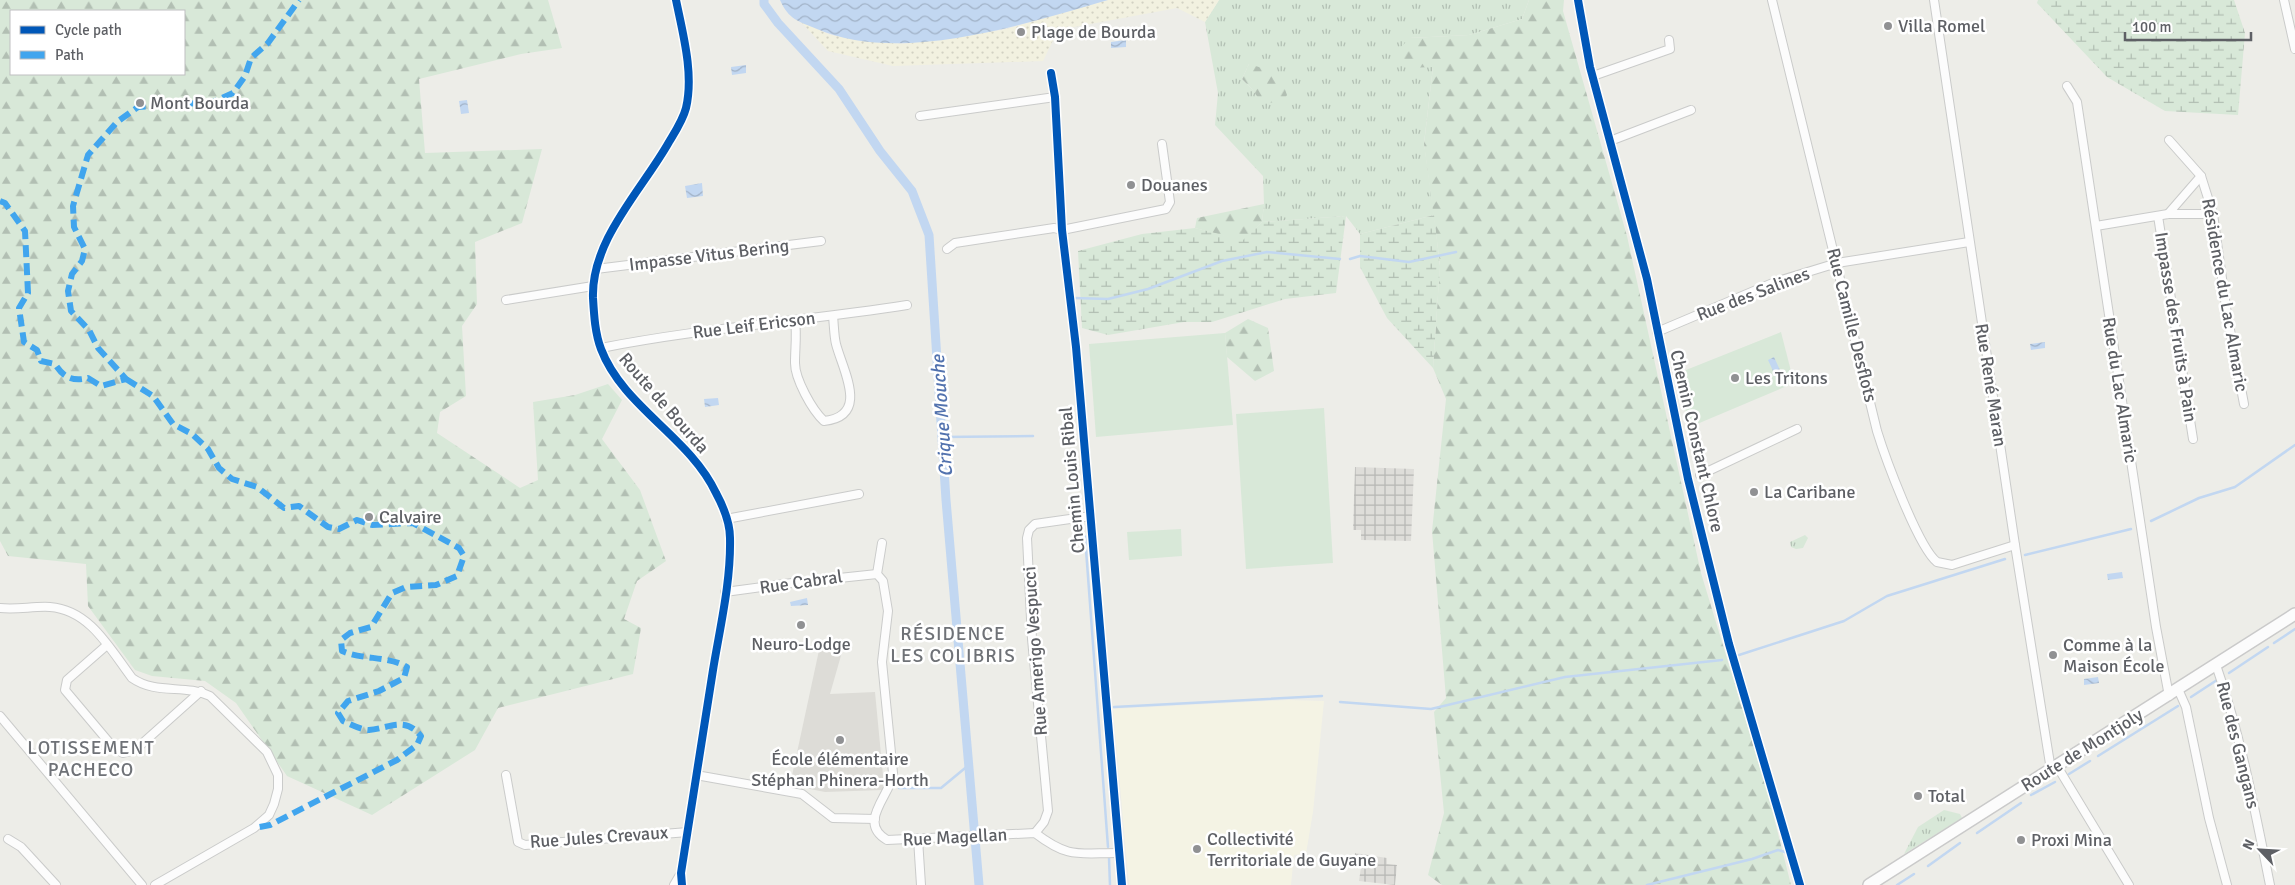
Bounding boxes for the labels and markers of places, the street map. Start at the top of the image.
place label: Villa Romel [1898,15,1985,37]
marker: Villa Romel [1882,20,1894,32]
place label: Plage de Bourda [1031,21,1156,43]
marker: Plage de Bourda [1015,26,1027,38]
place label: Mont Bourda [150,92,249,114]
marker: Mont Bourda [134,97,146,109]
place label: Douanes [1141,174,1208,196]
marker: Douanes [1125,179,1137,191]
place label: Les Tritons [1745,367,1828,389]
marker: Les Tritons [1729,372,1741,384]
place label: La Caribane [1764,481,1855,503]
marker: La Caribane [1748,486,1760,498]
place label: Calvaire [379,506,441,528]
marker: Calvaire [363,511,375,523]
marker: Neuro-Lodge [795,619,807,631]
place label: Neuro-Lodge [751,633,851,655]
place label: Comme à la Maison École [2063,634,2164,677]
marker: Comme à la Maison École [2047,649,2059,661]
marker: École élémentaire Stéphan Phinera-Horth [834,734,846,746]
place label: École élémentaire Stéphan Phinera-Horth [751,748,929,791]
place label: Total [1928,785,1965,807]
marker: Total [1912,790,1924,802]
place label: Collectivité Territoriale de Guyane [1207,828,1376,871]
place label: Proxi Mina [2031,829,2112,851]
marker: Proxi Mina [2015,834,2027,846]
marker: Collectivité Territoriale de Guyane [1191,843,1203,855]

